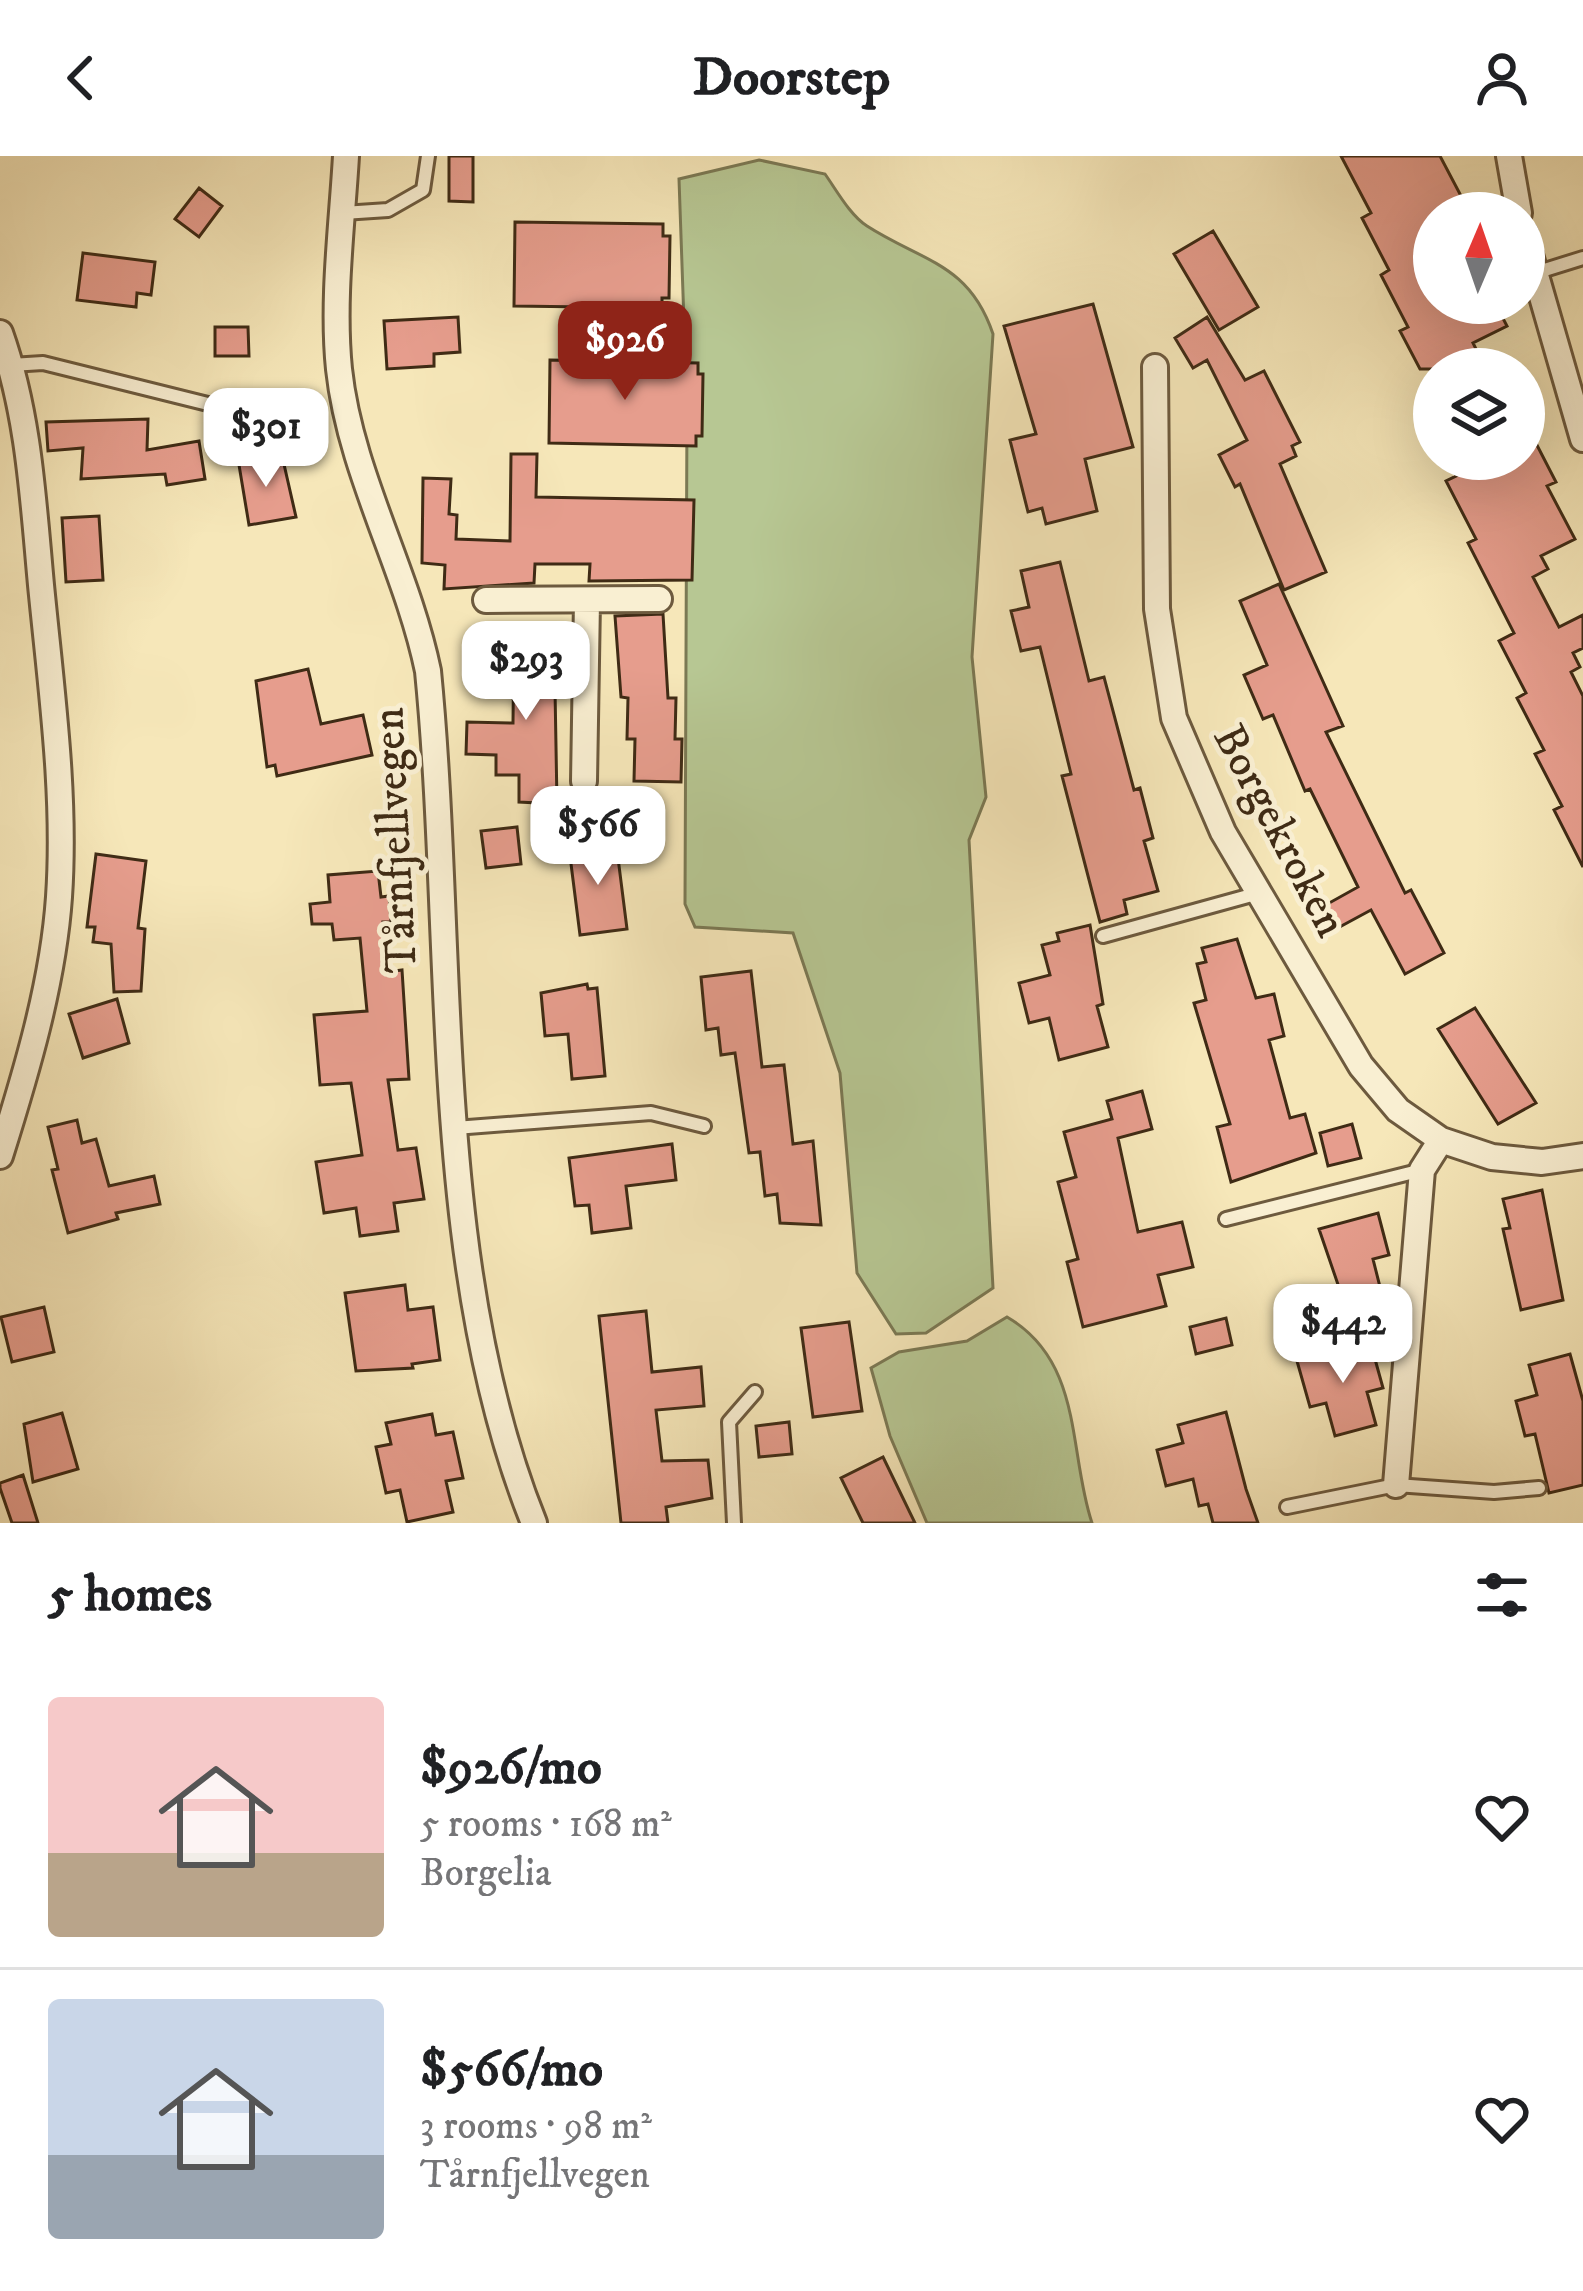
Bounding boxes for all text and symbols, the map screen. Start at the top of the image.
icon: back [48,45,114,111]
text: Doorstep [693,45,890,112]
icon: person [1469,45,1535,111]
north arrow [1413,192,1545,324]
map controls [1413,192,1545,480]
pin: $926 [554,301,696,403]
text: $926 [585,315,665,364]
button: layers [1413,348,1545,480]
pin: $301 [195,388,337,490]
text: $301 [231,402,301,451]
pin: $293 [455,621,597,723]
text: $293 [489,635,563,684]
street label: Tårnfjellvegen [361,706,431,974]
street label: Borgekroken [1200,715,1358,947]
pin: $566 [527,786,669,888]
text: $566 [557,800,639,849]
pin: $442 [1272,1284,1414,1386]
text: $442 [1300,1298,1386,1347]
icon: filters [1469,1562,1535,1628]
text: 5 homes [48,1563,212,1627]
text: $926/mo [420,1736,602,1800]
icon: home [144,1745,288,1889]
icon: heart [1469,1784,1535,1850]
text: 5 rooms · 168 m² [420,1800,672,1849]
text: Borgelia [420,1849,552,1898]
text: $566/mo [420,2038,603,2102]
icon: home [144,2047,288,2191]
icon: heart [1469,2086,1535,2152]
text: 3 rooms · 98 m² [420,2102,652,2151]
text: Tårnfjellvegen [420,2151,650,2200]

